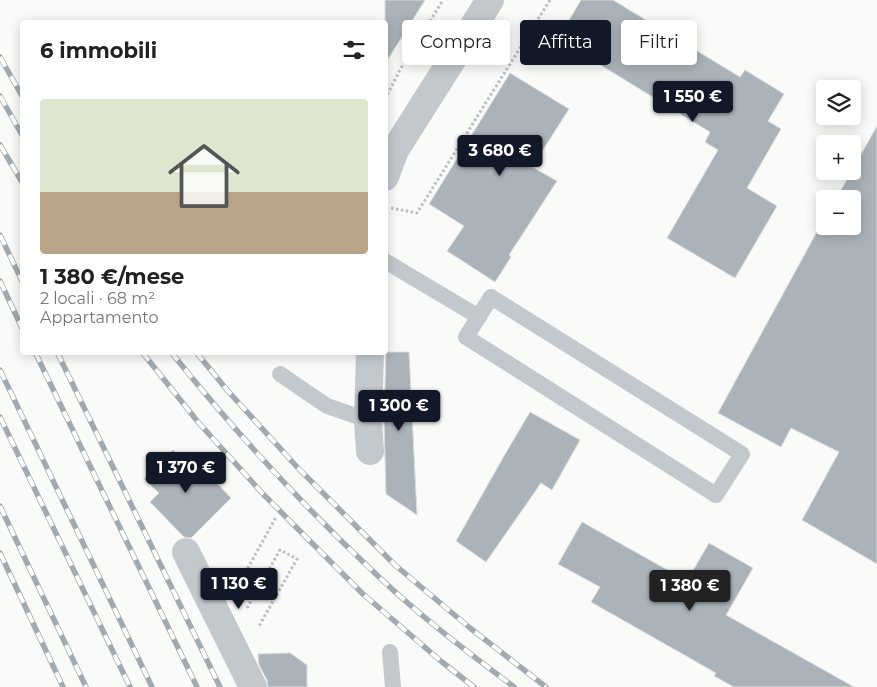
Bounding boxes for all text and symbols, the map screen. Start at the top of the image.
chip: Compra [402,20,510,65]
chip: Affitta [520,20,611,65]
chip: Filtri [621,20,697,65]
icon: filters [340,36,368,64]
text: 6 immobili [40,38,157,63]
pin: 1 550 € [647,80,739,123]
map controls [816,80,861,235]
button: layers [816,80,861,125]
text: 1 550 € [664,87,722,106]
icon: home [159,131,249,221]
pin: 3 680 € [454,134,546,177]
button: + [816,135,861,180]
text: 3 680 € [468,141,532,160]
button: − [816,190,861,235]
text: 1 380 €/mese [40,264,184,289]
text: 2 locali · 68 m² [40,289,155,308]
text: Appartamento [40,308,159,327]
pin: 1 300 € [353,390,445,432]
text: 1 300 € [369,396,429,415]
pin: 1 370 € [140,452,232,494]
text: 1 370 € [157,458,215,477]
pin: 1 130 € [193,568,285,610]
pin: 1 380 € [644,570,736,612]
text: 1 130 € [212,574,266,593]
text: 1 380 € [660,576,720,595]

